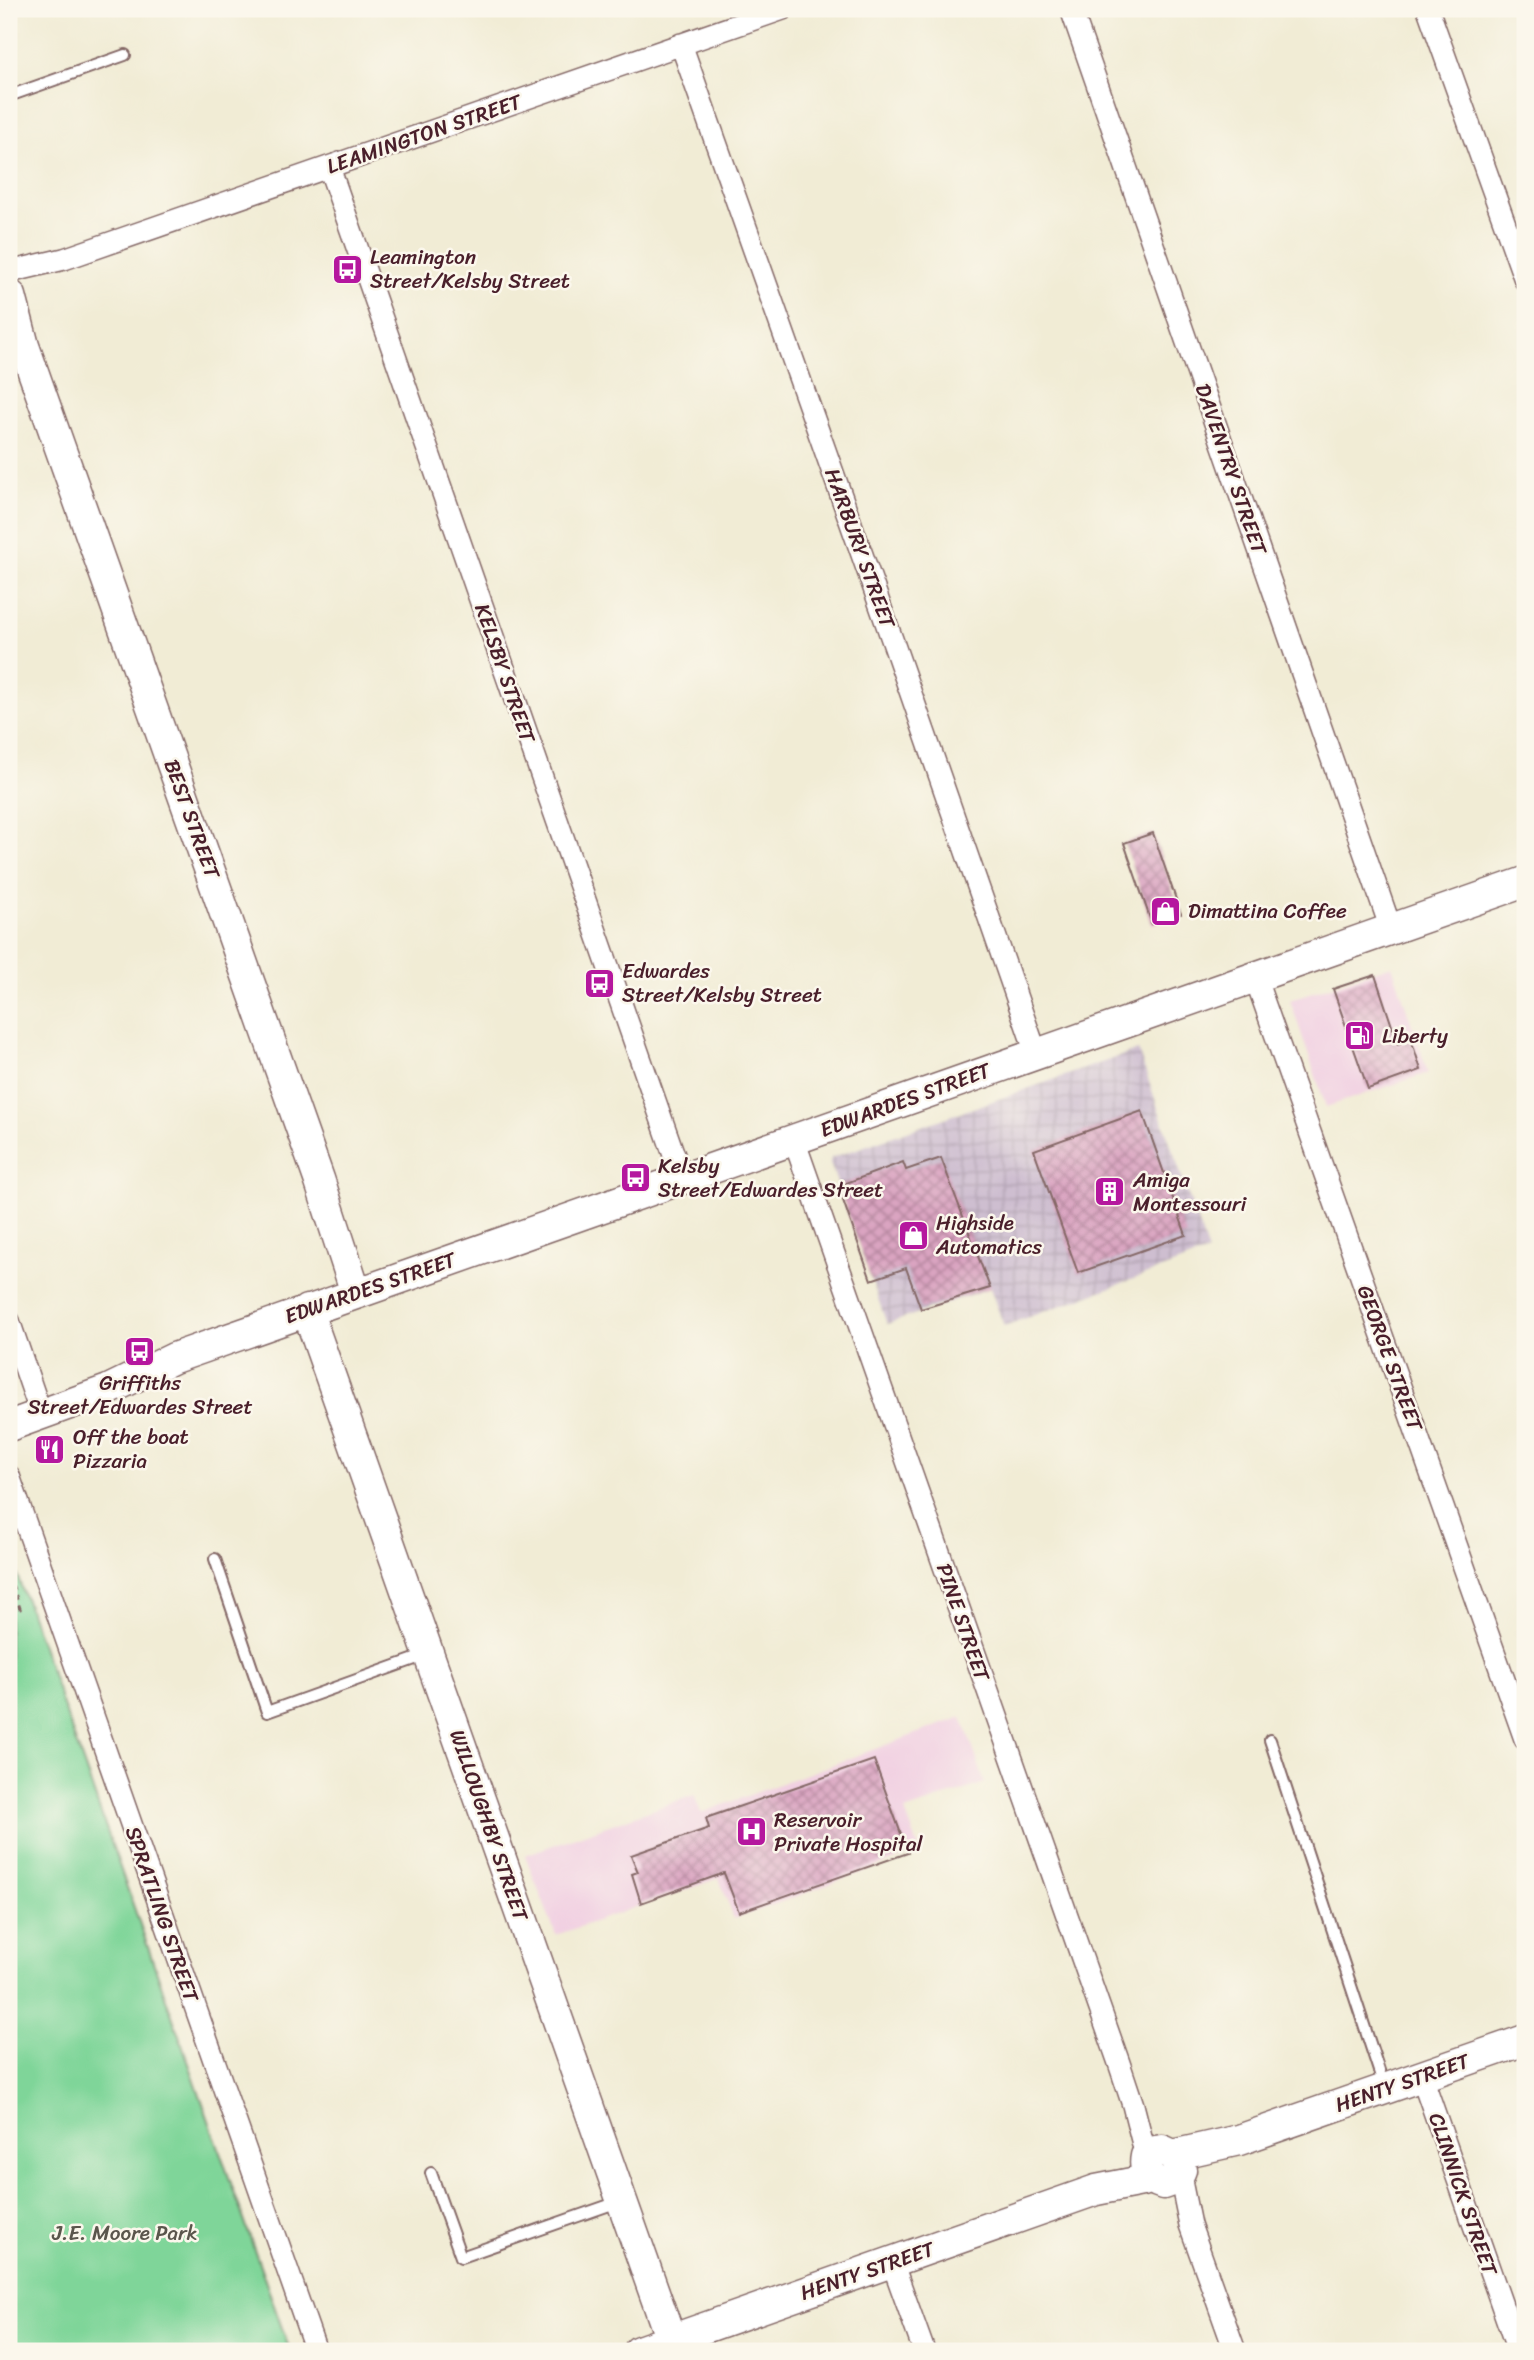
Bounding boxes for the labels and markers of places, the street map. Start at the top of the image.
place label: Leamington Street/Kelsby Street [370,238,570,300]
bus stop icon: Leamington Street/Kelsby Street [330,252,364,286]
place label: Dimattina Coffee [1188,892,1347,930]
shop icon: Dimattina Coffee [1148,894,1182,928]
place label: Edwardes Street/Kelsby Street [622,952,822,1014]
bus stop icon: Edwardes Street/Kelsby Street [582,966,616,1000]
place label: Liberty [1382,1017,1448,1055]
fuel station icon: Liberty [1342,1019,1376,1053]
place label: Kelsby Street/Edwardes Street [658,1147,883,1209]
bus stop icon: Kelsby Street/Edwardes Street [618,1161,652,1195]
place label: Amiga Montessouri [1132,1161,1248,1223]
building icon: Amiga Montessouri [1093,1175,1127,1209]
place label: Highside Automatics [935,1204,1042,1266]
shop icon: Highside Automatics [896,1218,930,1252]
bus stop icon: Griffiths Street/Edwardes Street [123,1334,157,1368]
place label: Griffiths Street/Edwardes Street [27,1364,253,1426]
place label: Off the boat Pizzaria [73,1418,189,1480]
restaurant icon: Off the boat Pizzaria [33,1432,67,1466]
place label: Reservoir Private Hospital [774,1801,924,1863]
hospital icon: Reservoir Private Hospital [734,1815,768,1849]

